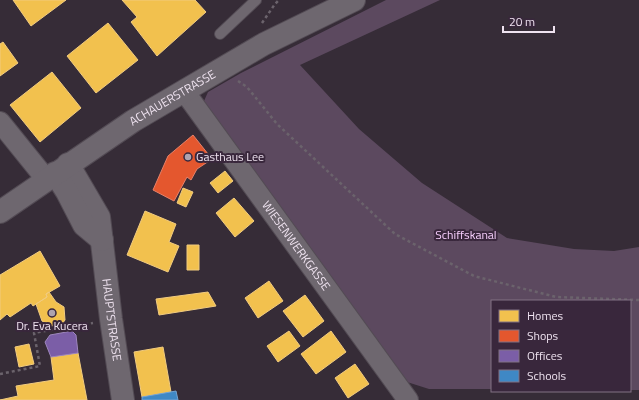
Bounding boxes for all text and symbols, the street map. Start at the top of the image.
scale bar [503,8,554,34]
text: 20 m [509,12,535,31]
street label: ACHAUERSTRASSE [125,64,219,130]
place label: Gasthaus Lee [196,147,264,166]
marker: Gasthaus Lee [183,152,193,162]
street label: WIESENWERKGASSE [257,196,336,295]
park label: Schiffskanal [435,225,497,244]
street label: HAUPTSTRASSE [97,277,127,363]
legend [491,300,631,392]
text: Homes [527,306,563,325]
marker: Dr. Eva Kucera [47,308,57,318]
place label: Dr. Eva Kucera [16,316,88,335]
text: Shops [527,326,559,345]
text: Offices [527,346,563,365]
text: Schools [527,366,567,385]

